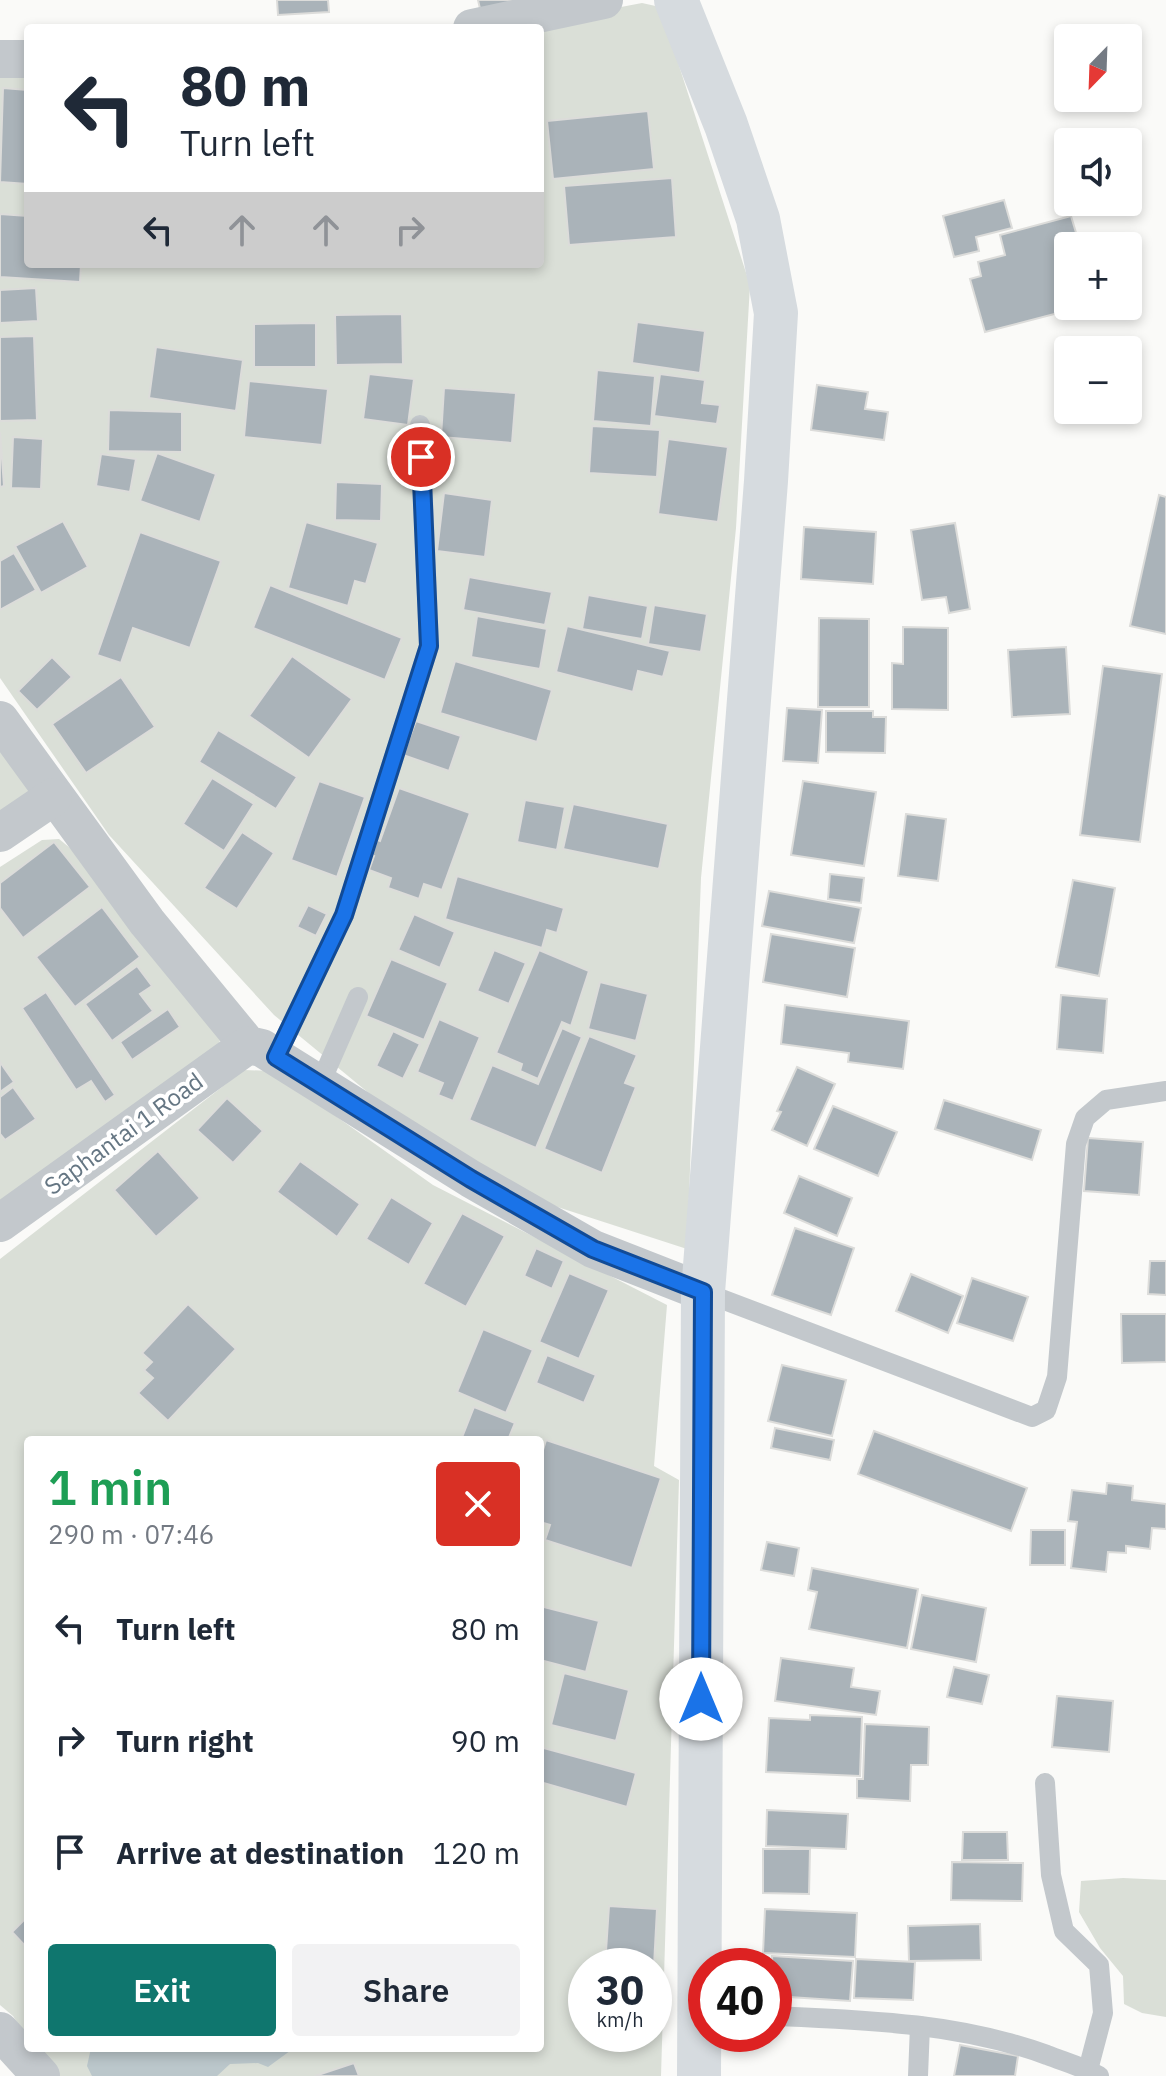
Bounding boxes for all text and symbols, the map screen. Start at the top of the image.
north arrow [1054,24,1142,112]
map controls [1054,24,1142,424]
text: 80 m [180,49,310,121]
icon: left [48,56,152,160]
text: Turn left [180,119,315,166]
button: sound [1054,128,1142,216]
icon: left [136,208,180,252]
icon: ahead [220,208,264,252]
icon: ahead [304,208,348,252]
icon: right [388,208,432,252]
button: + [1054,232,1142,320]
button: − [1054,336,1142,424]
pin [387,423,455,491]
icon: arrive [399,435,443,479]
street label: Saphantai 1 Road [38,1065,209,1202]
text: 1 min [48,1456,172,1518]
button: close [436,1462,520,1546]
text: 290 m · 07:46 [48,1517,214,1551]
icon: left [48,1606,92,1650]
text: Turn left [116,1609,235,1648]
text: 80 m [451,1609,520,1648]
position arrow [659,1657,743,1741]
icon: right [48,1718,92,1762]
text: Turn right [116,1721,254,1760]
text: 90 m [451,1721,520,1760]
icon: arrive [48,1830,92,1874]
text: Arrive at destination [116,1833,404,1872]
text: 120 m [433,1833,520,1872]
button: Exit [48,1944,276,2036]
button: Share [292,1944,520,2036]
speed limit sign: 40 [688,1948,792,2052]
text: 30 [596,1964,644,2016]
text: km/h [596,2006,644,2033]

